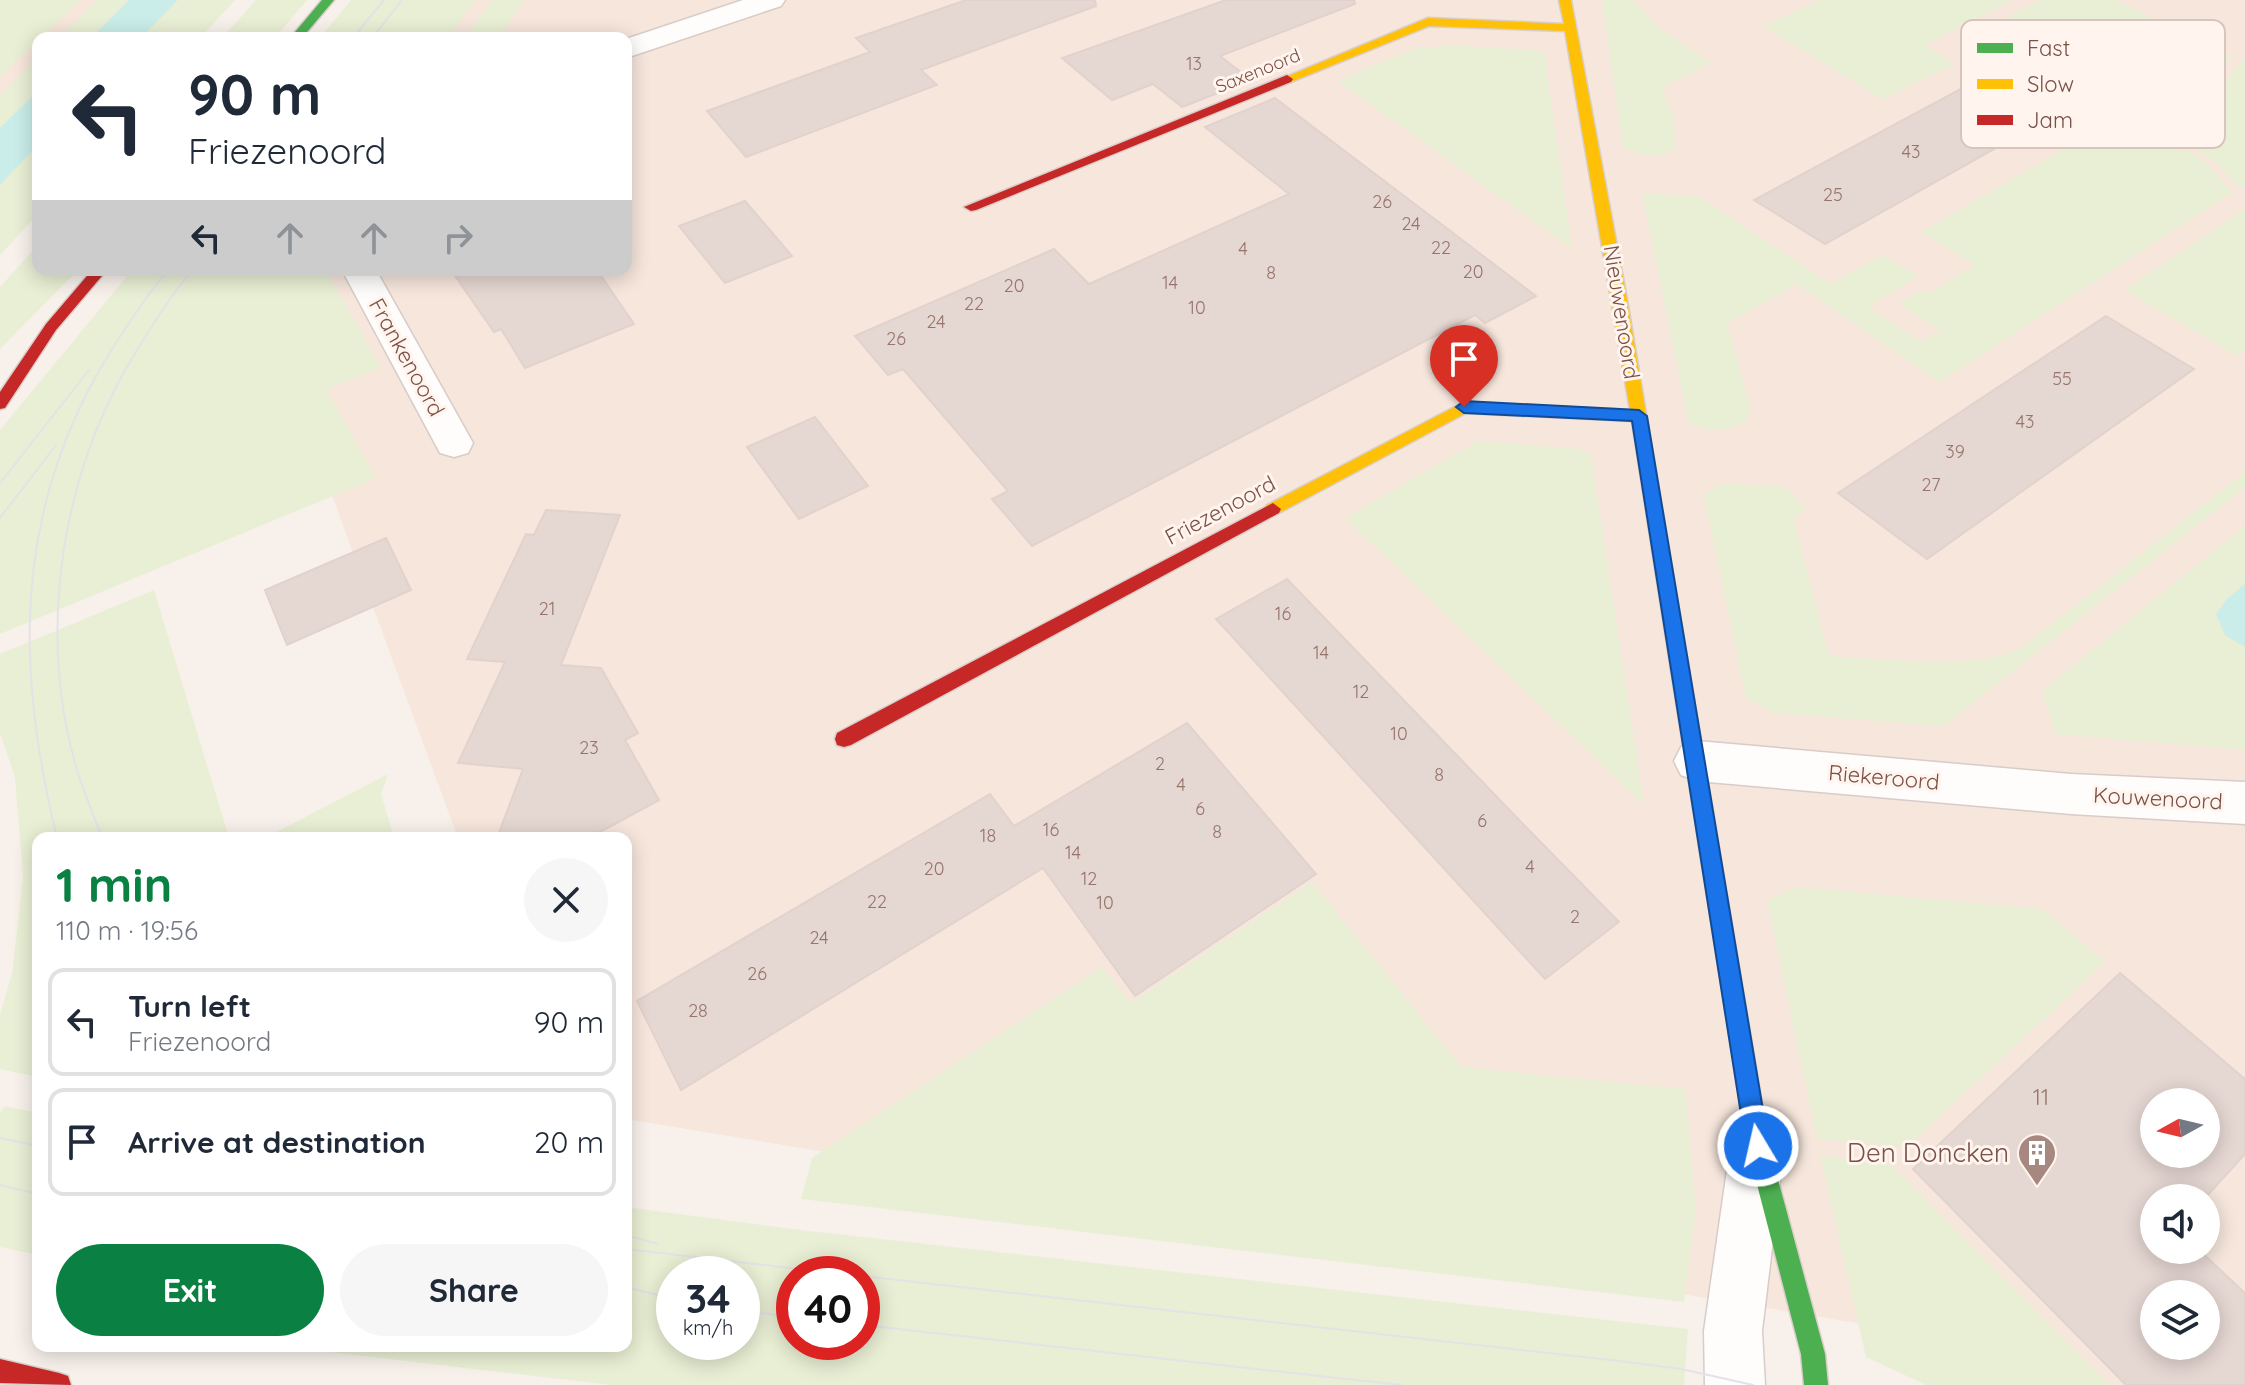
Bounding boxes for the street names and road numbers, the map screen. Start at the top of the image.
street label: Saxenoord [1212,43,1304,98]
street label: Nieuwenoord [1598,243,1646,381]
street label: Frankenoord [363,293,451,421]
street label: Friezenoord [1160,469,1280,551]
street label: Riekeroord [1827,758,1941,796]
street label: Kouwenoord [2092,781,2224,815]

